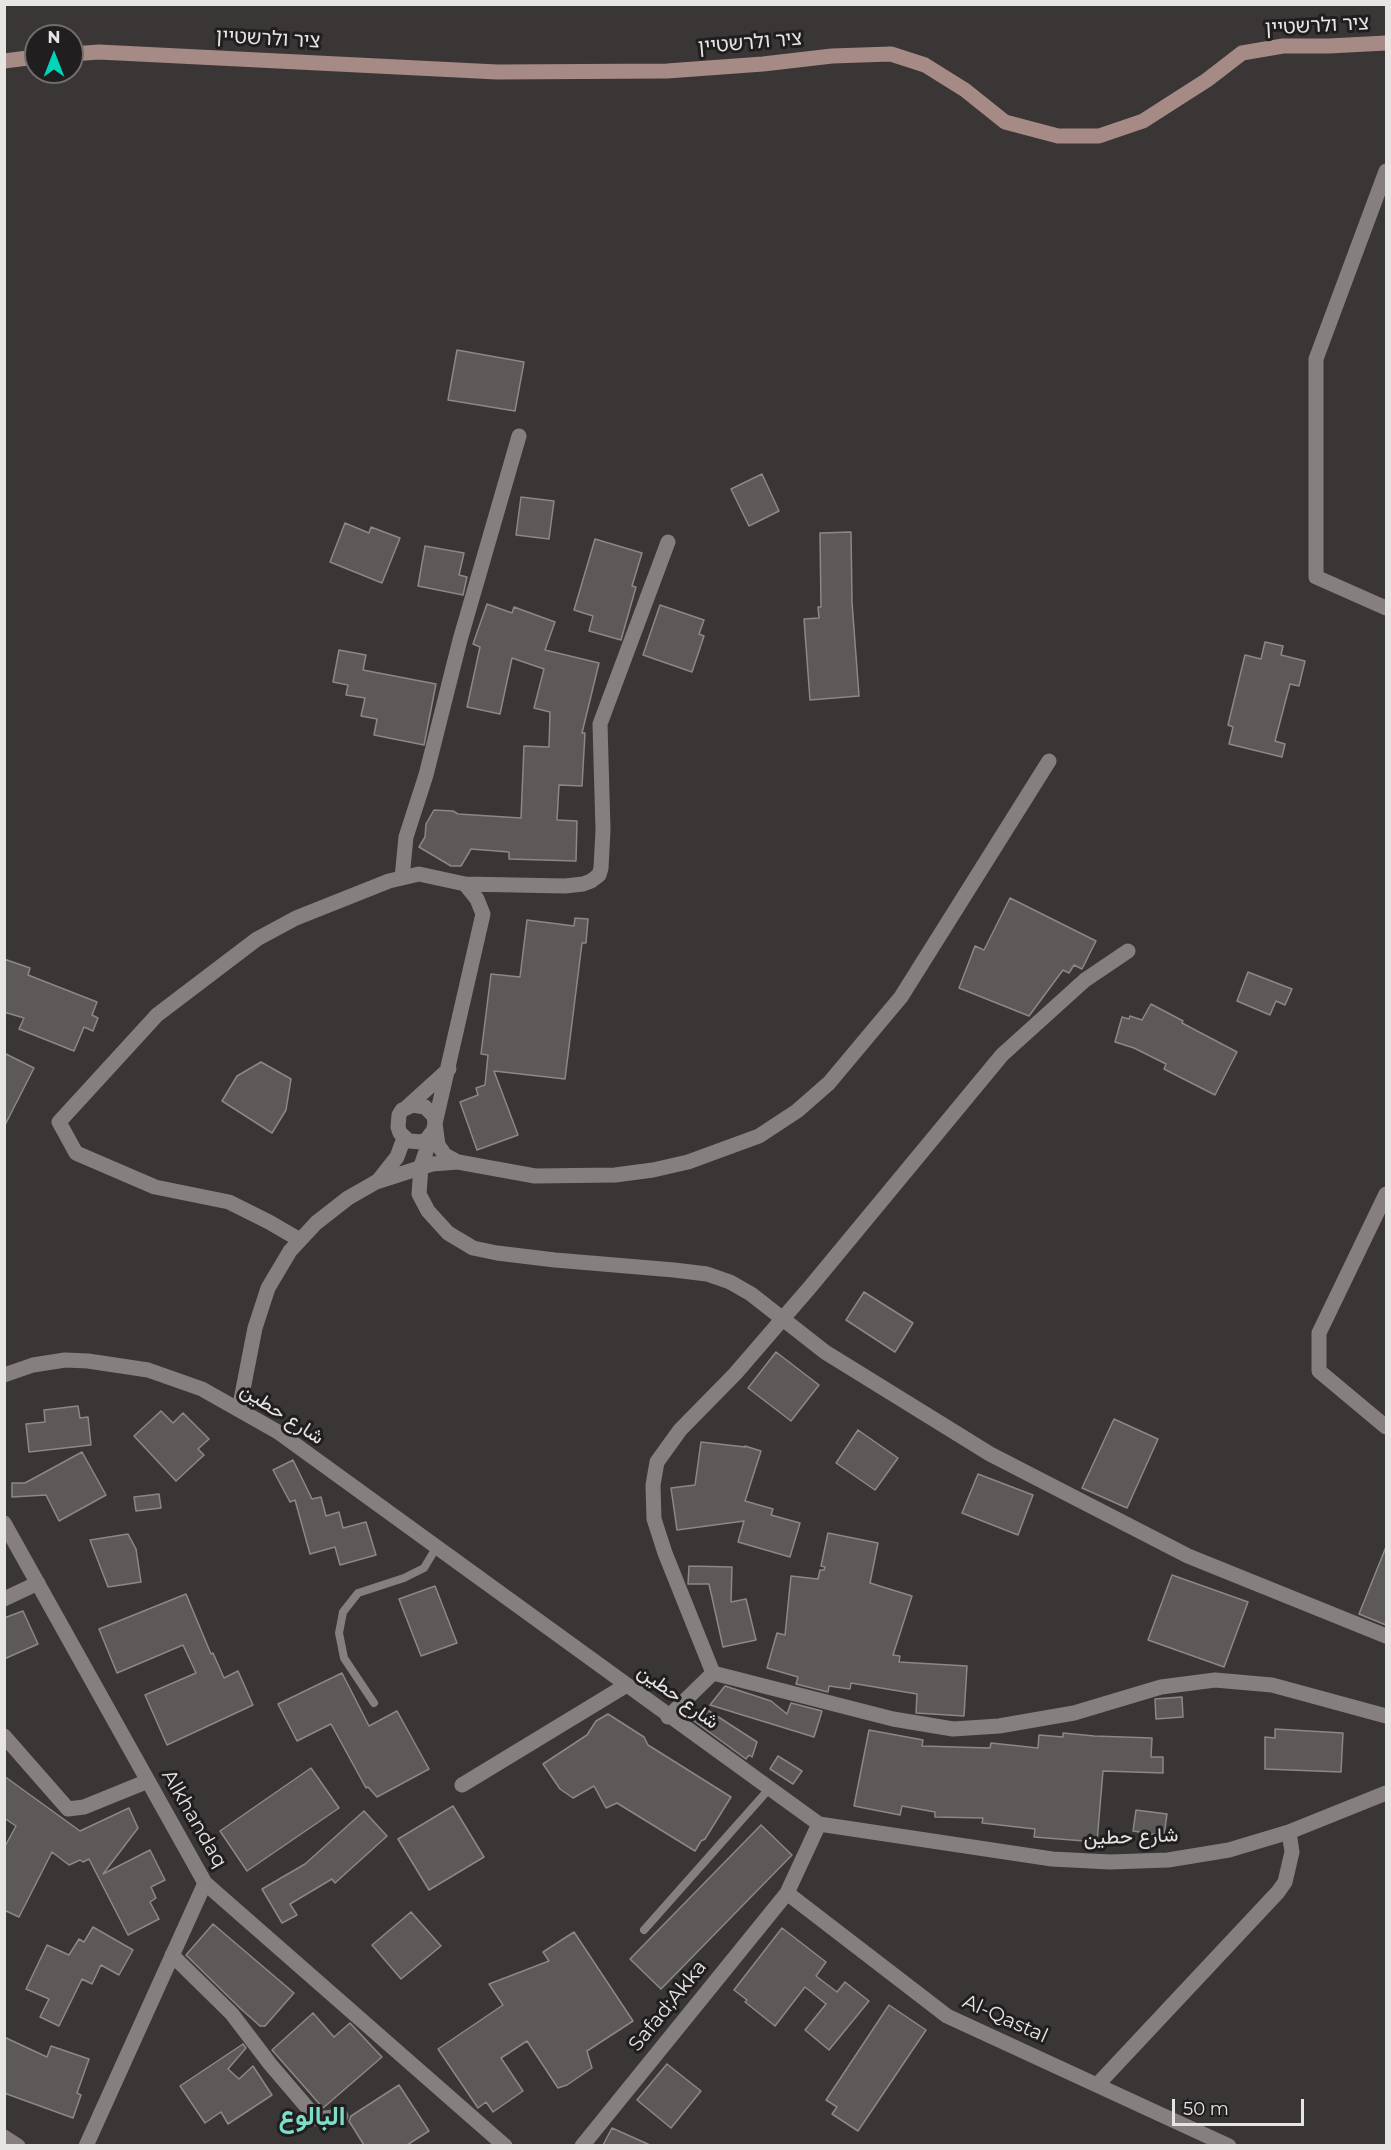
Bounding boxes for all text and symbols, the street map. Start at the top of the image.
street label: ציר ולרשטיין [1264,11,1370,41]
north arrow [24,24,84,84]
street label: ציר ולרשטיין [215,24,321,54]
street label: ציר ולרשטיין [697,26,803,60]
text: N [48,28,60,47]
street label: شارع حطين [236,1378,328,1450]
street label: شارع حطين [633,1659,723,1735]
street label: Alkhandaq [156,1766,232,1872]
street label: شارع حطين [1083,1823,1179,1851]
street label: Safad;Akka [624,1956,712,2056]
street label: Al-Qastal [959,1990,1051,2048]
scale bar [1175,2087,1307,2125]
text: 50 m [1183,2098,1229,2120]
district label: البالوع [279,2101,345,2133]

